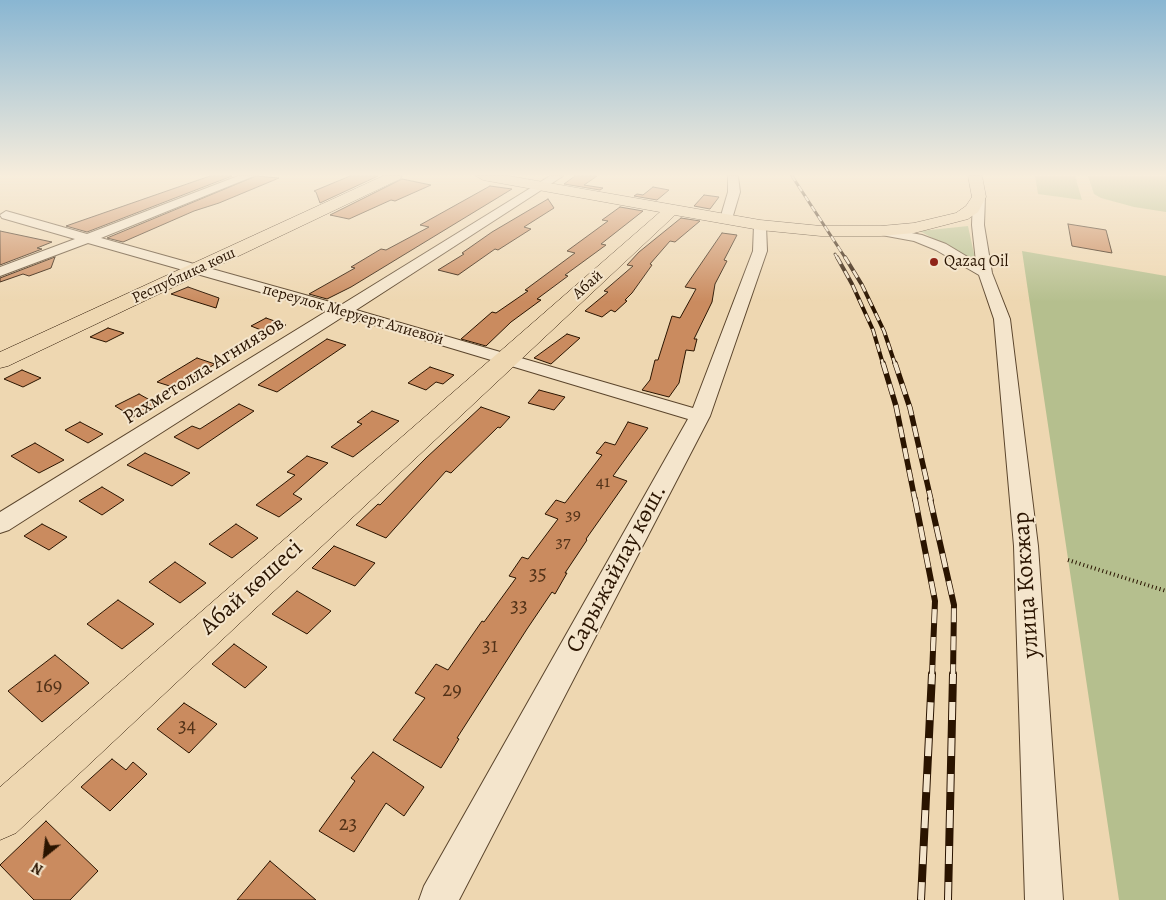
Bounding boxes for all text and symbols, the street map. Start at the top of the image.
street label: Республика көш [129,244,239,308]
place label: Qazaq Oil [944,252,1008,272]
marker: Qazaq Oil [928,256,940,268]
street label: Абай [569,266,607,304]
street label: переулок Меруерт Алиевой [260,280,446,350]
street label: Рахметолла Агниязов [119,312,289,430]
house number: 41 [596,472,610,494]
street label: Сарыжайлау көш. [560,480,674,658]
house number: 39 [565,505,581,527]
street label: улица Кокжар [1008,511,1046,659]
house number: 37 [555,532,571,554]
street label: Абай көшесі [195,534,309,642]
house number: 35 [529,562,547,588]
house number: 33 [510,594,528,620]
house number: 31 [482,634,498,660]
house number: 169 [36,674,62,700]
house number: 29 [442,678,462,704]
house number: 34 [178,714,196,740]
house number: 23 [339,812,357,838]
north arrow [20,830,70,880]
text: N [28,858,47,879]

